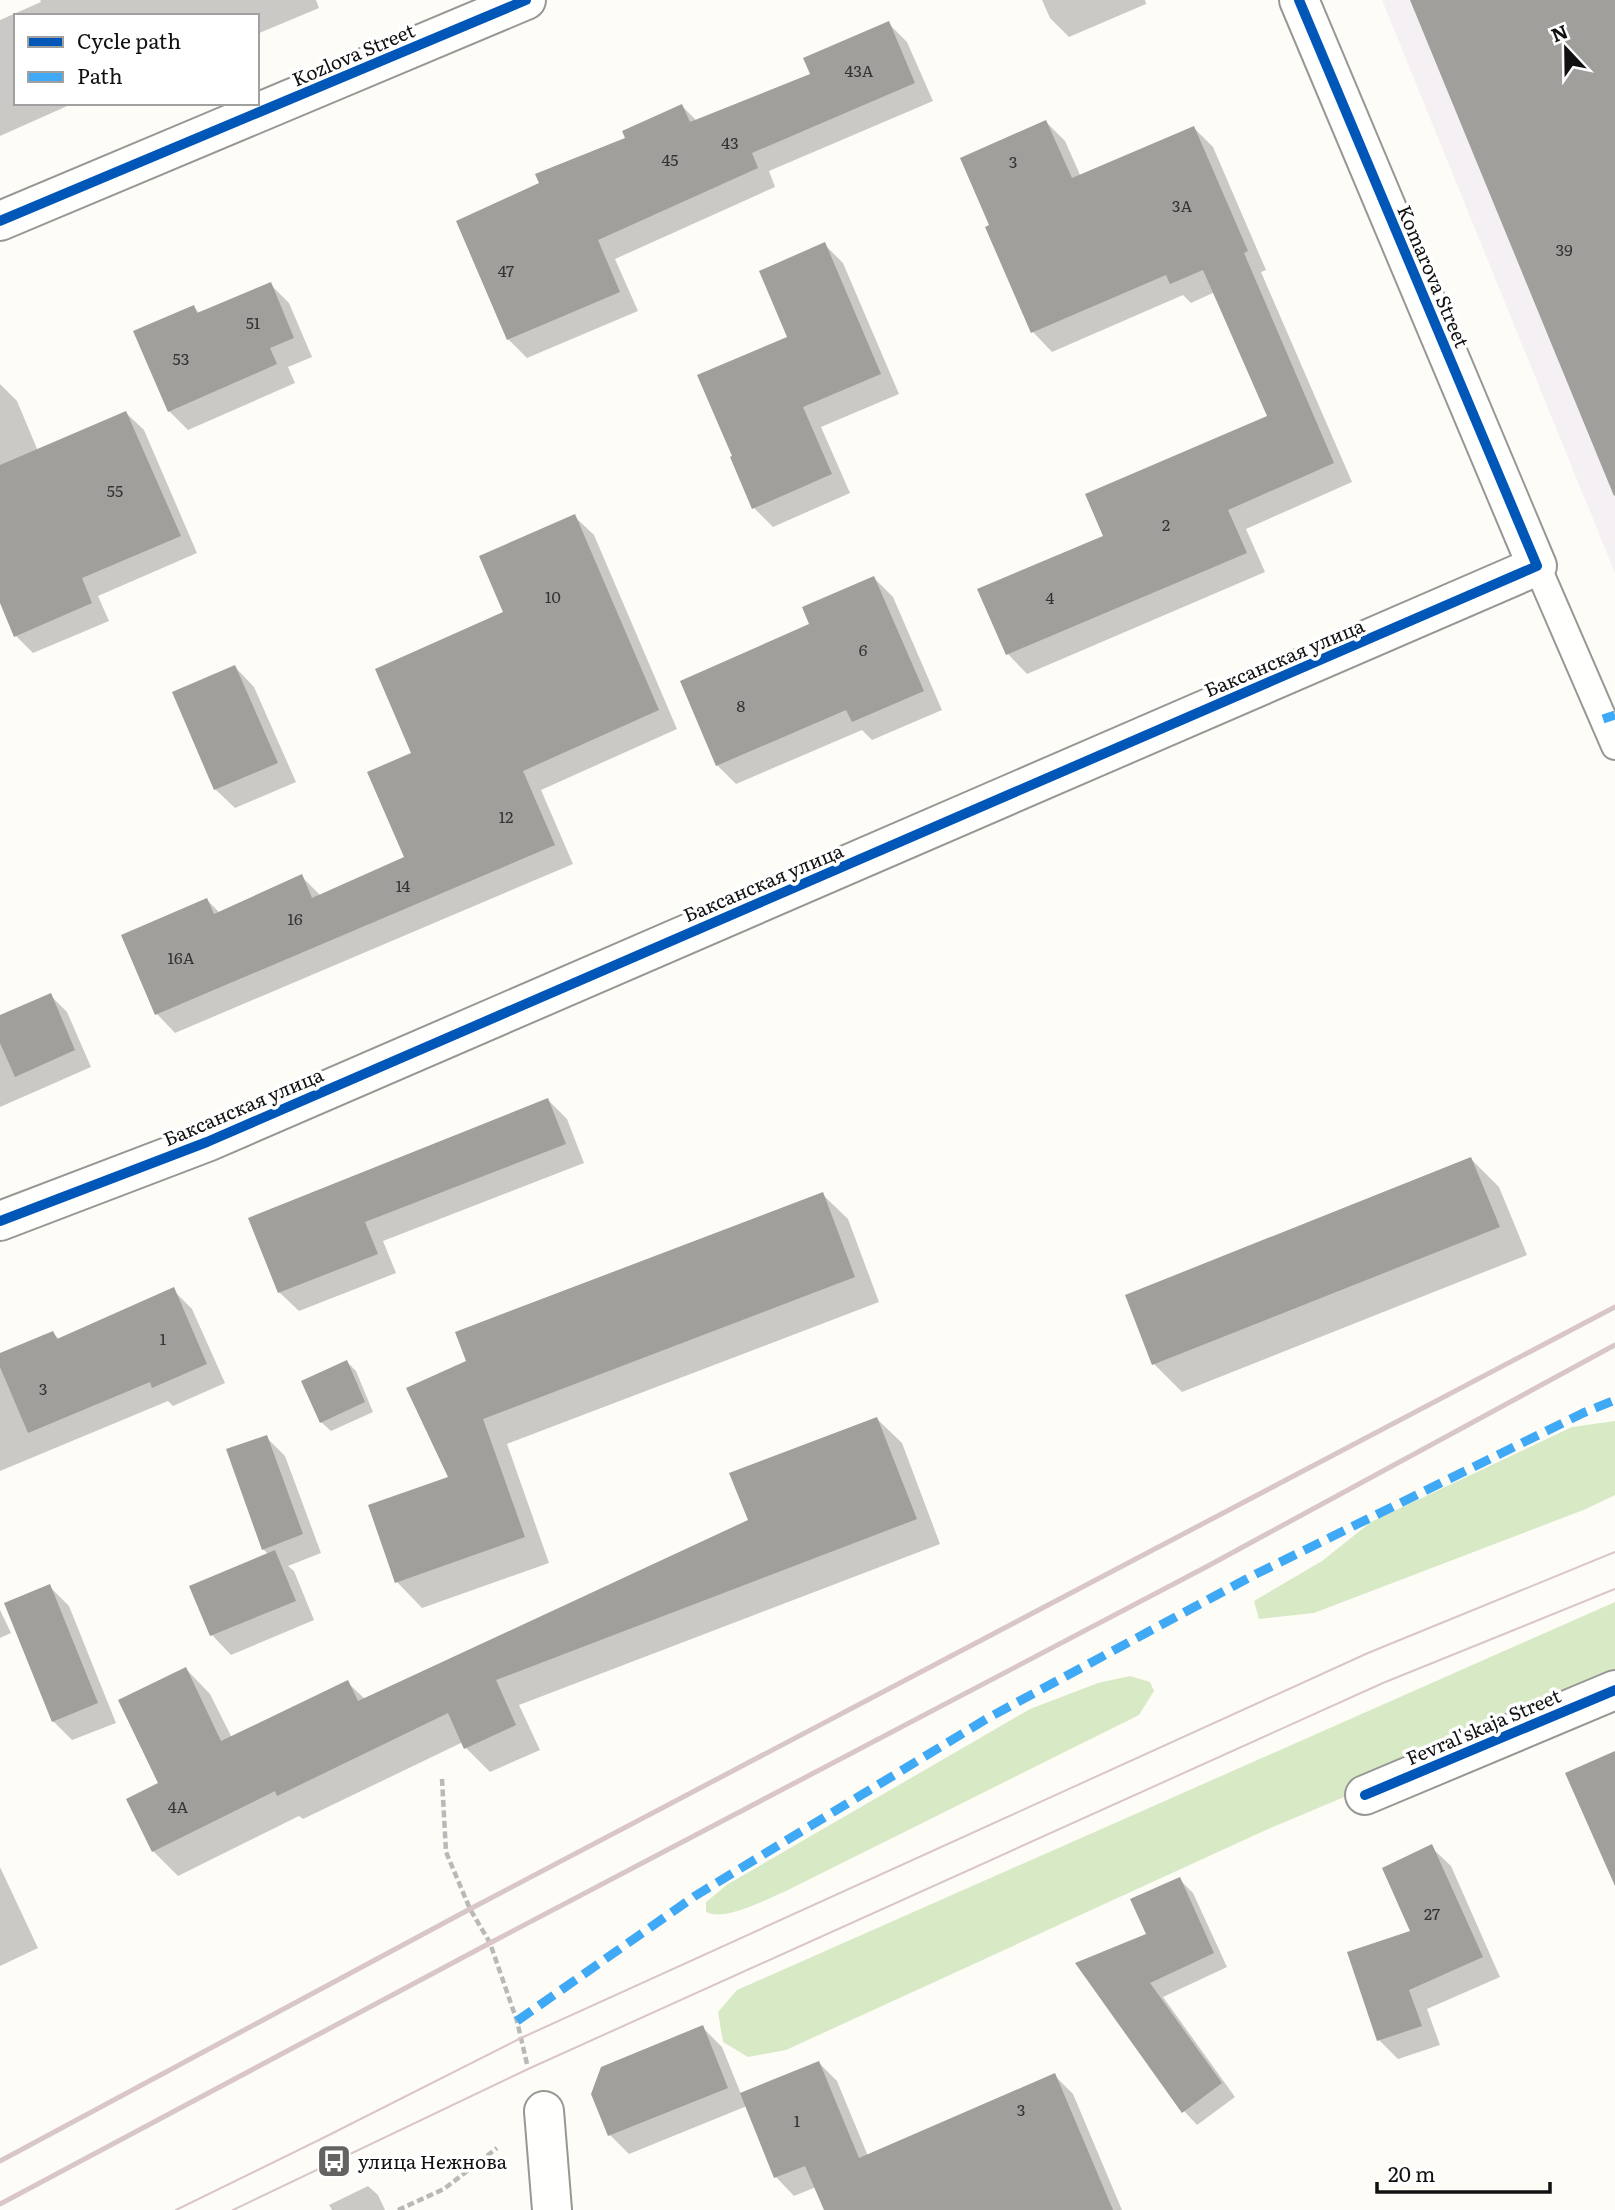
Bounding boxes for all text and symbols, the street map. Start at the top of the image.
legend [14,14,259,105]
north arrow [1531,14,1601,84]
street label: Kozlova Street [287,15,419,92]
text: N [1547,16,1572,48]
text: Cycle path [77,24,181,55]
house number: 43А [844,58,874,82]
text: Path [77,59,123,90]
house number: 43 [721,130,739,154]
house number: 45 [662,147,678,171]
house number: 3 [1009,149,1017,173]
house number: 3А [1172,193,1192,217]
street label: Komarova Street [1391,200,1477,352]
house number: 39 [1555,237,1573,261]
house number: 47 [498,258,514,282]
house number: 51 [246,310,261,334]
house number: 53 [173,346,189,370]
house number: 55 [107,478,123,502]
house number: 2 [1162,512,1170,536]
house number: 10 [545,584,561,608]
house number: 4 [1046,585,1055,609]
street label: Баксанская улица [1200,610,1369,703]
house number: 6 [859,637,868,661]
house number: 8 [737,693,746,717]
house number: 12 [499,804,513,828]
street label: Баксанская улица [679,835,848,928]
house number: 14 [396,873,411,897]
house number: 16 [287,906,303,930]
house number: 16А [168,945,195,969]
street label: Баксанская улица [159,1059,328,1152]
house number: 1 [160,1326,167,1350]
house number: 3 [39,1376,47,1400]
street label: Fevral'skaja Street [1401,1681,1565,1771]
house number: 4А [168,1794,189,1818]
house number: 27 [1424,1901,1440,1925]
house number: 3 [1017,2097,1025,2121]
house number: 1 [794,2108,801,2132]
bus stop icon: улица Нежнова [315,2142,353,2180]
place label: улица Нежнова [358,2147,508,2175]
scale bar [1377,2150,1550,2194]
text: 20 m [1388,2157,1435,2188]

